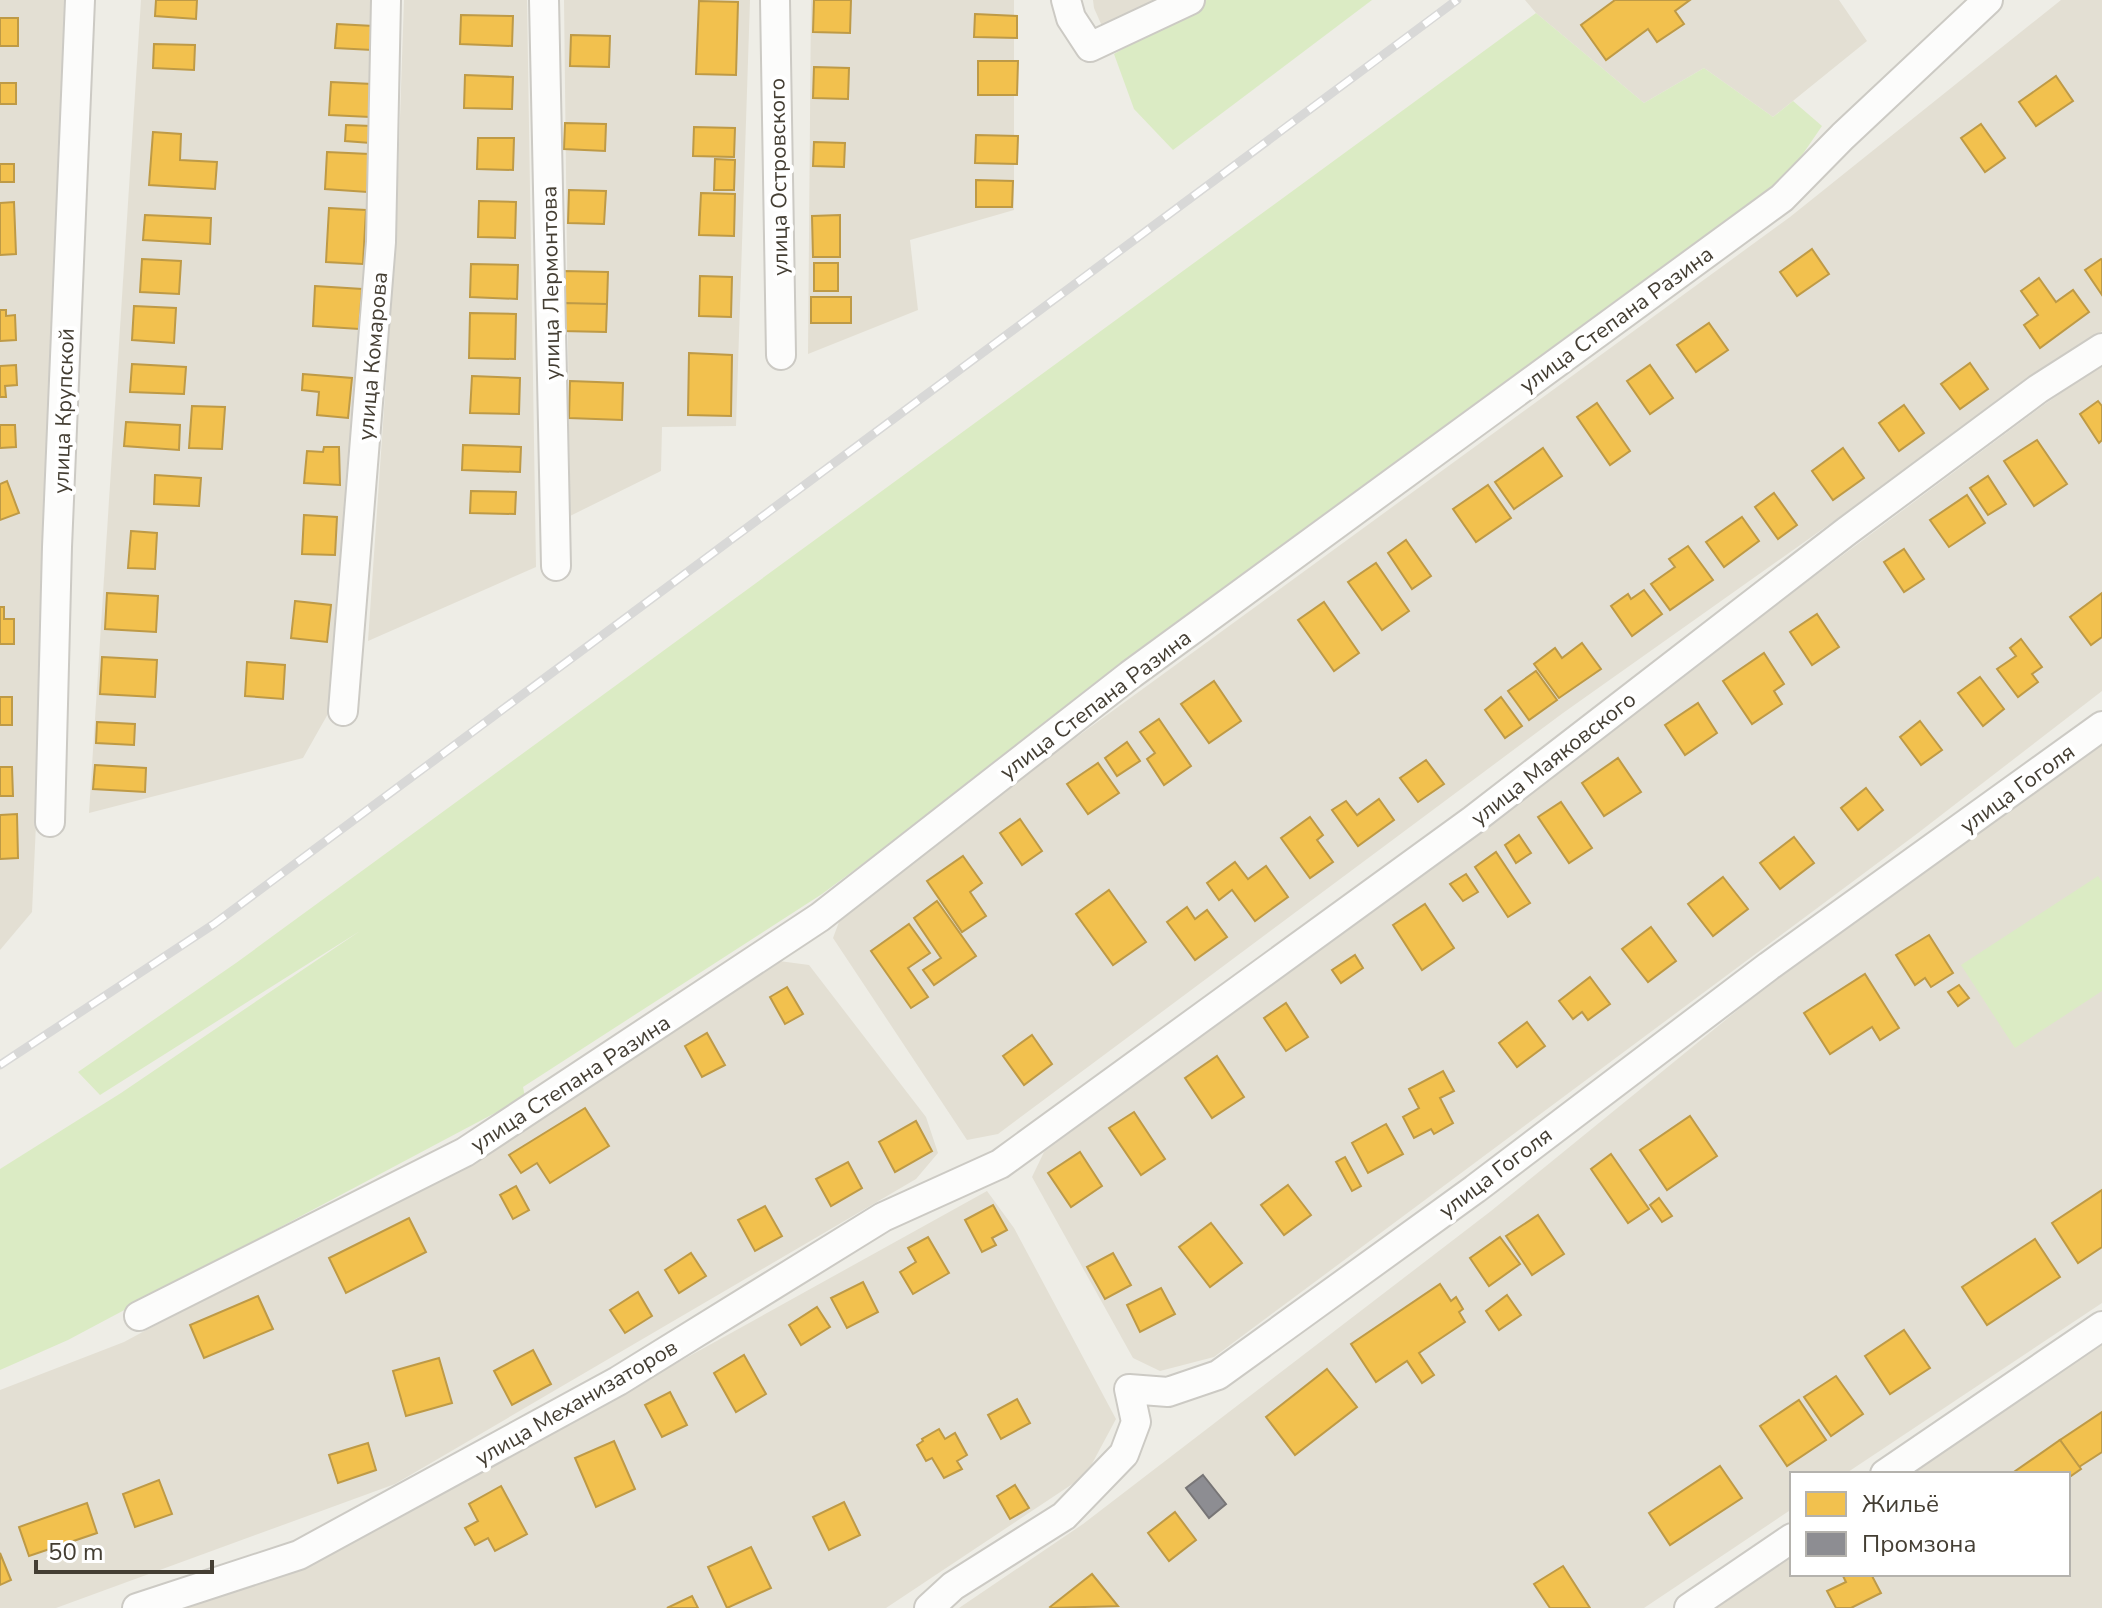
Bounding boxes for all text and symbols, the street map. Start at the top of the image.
street label: улица Островского [762,78,796,276]
street label: улица Лермонтова [534,186,568,380]
street label: улица Степана Разина [1514,239,1720,400]
street label: улица Комарова [351,271,395,442]
street label: улица Крупской [46,328,82,494]
street label: улица Степана Разина [994,623,1198,787]
street label: улица Маяковского [1465,685,1642,833]
street label: улица Гоголя [1954,737,2081,841]
street label: улица Степана Разина [465,1008,676,1160]
street label: улица Гоголя [1433,1120,1559,1225]
street label: улица Механизаторов [470,1333,683,1473]
legend [1790,1472,2070,1576]
text: Жильё [1862,1488,1939,1520]
scale bar [36,1524,212,1574]
text: Промзона [1862,1528,1976,1560]
text: 50 m [48,1536,104,1568]

